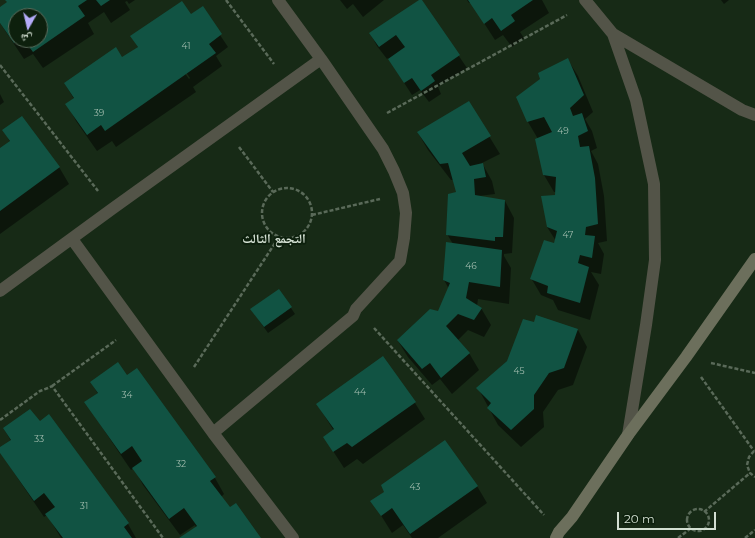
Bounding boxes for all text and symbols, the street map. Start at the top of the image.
north arrow [8,8,48,48]
text: ش [20,31,33,47]
house number: 41 [182,41,190,51]
house number: 39 [94,108,104,118]
house number: 49 [557,126,569,136]
house number: 47 [563,230,573,240]
district label: التجمع الثالث [242,231,306,247]
house number: 46 [465,261,477,271]
house number: 45 [513,366,525,376]
house number: 44 [354,387,366,397]
house number: 34 [121,390,133,400]
house number: 33 [34,434,44,444]
house number: 32 [176,459,186,469]
house number: 43 [410,482,420,492]
house number: 31 [80,501,88,511]
scale bar [619,504,718,530]
text: 20 m [624,511,655,526]

